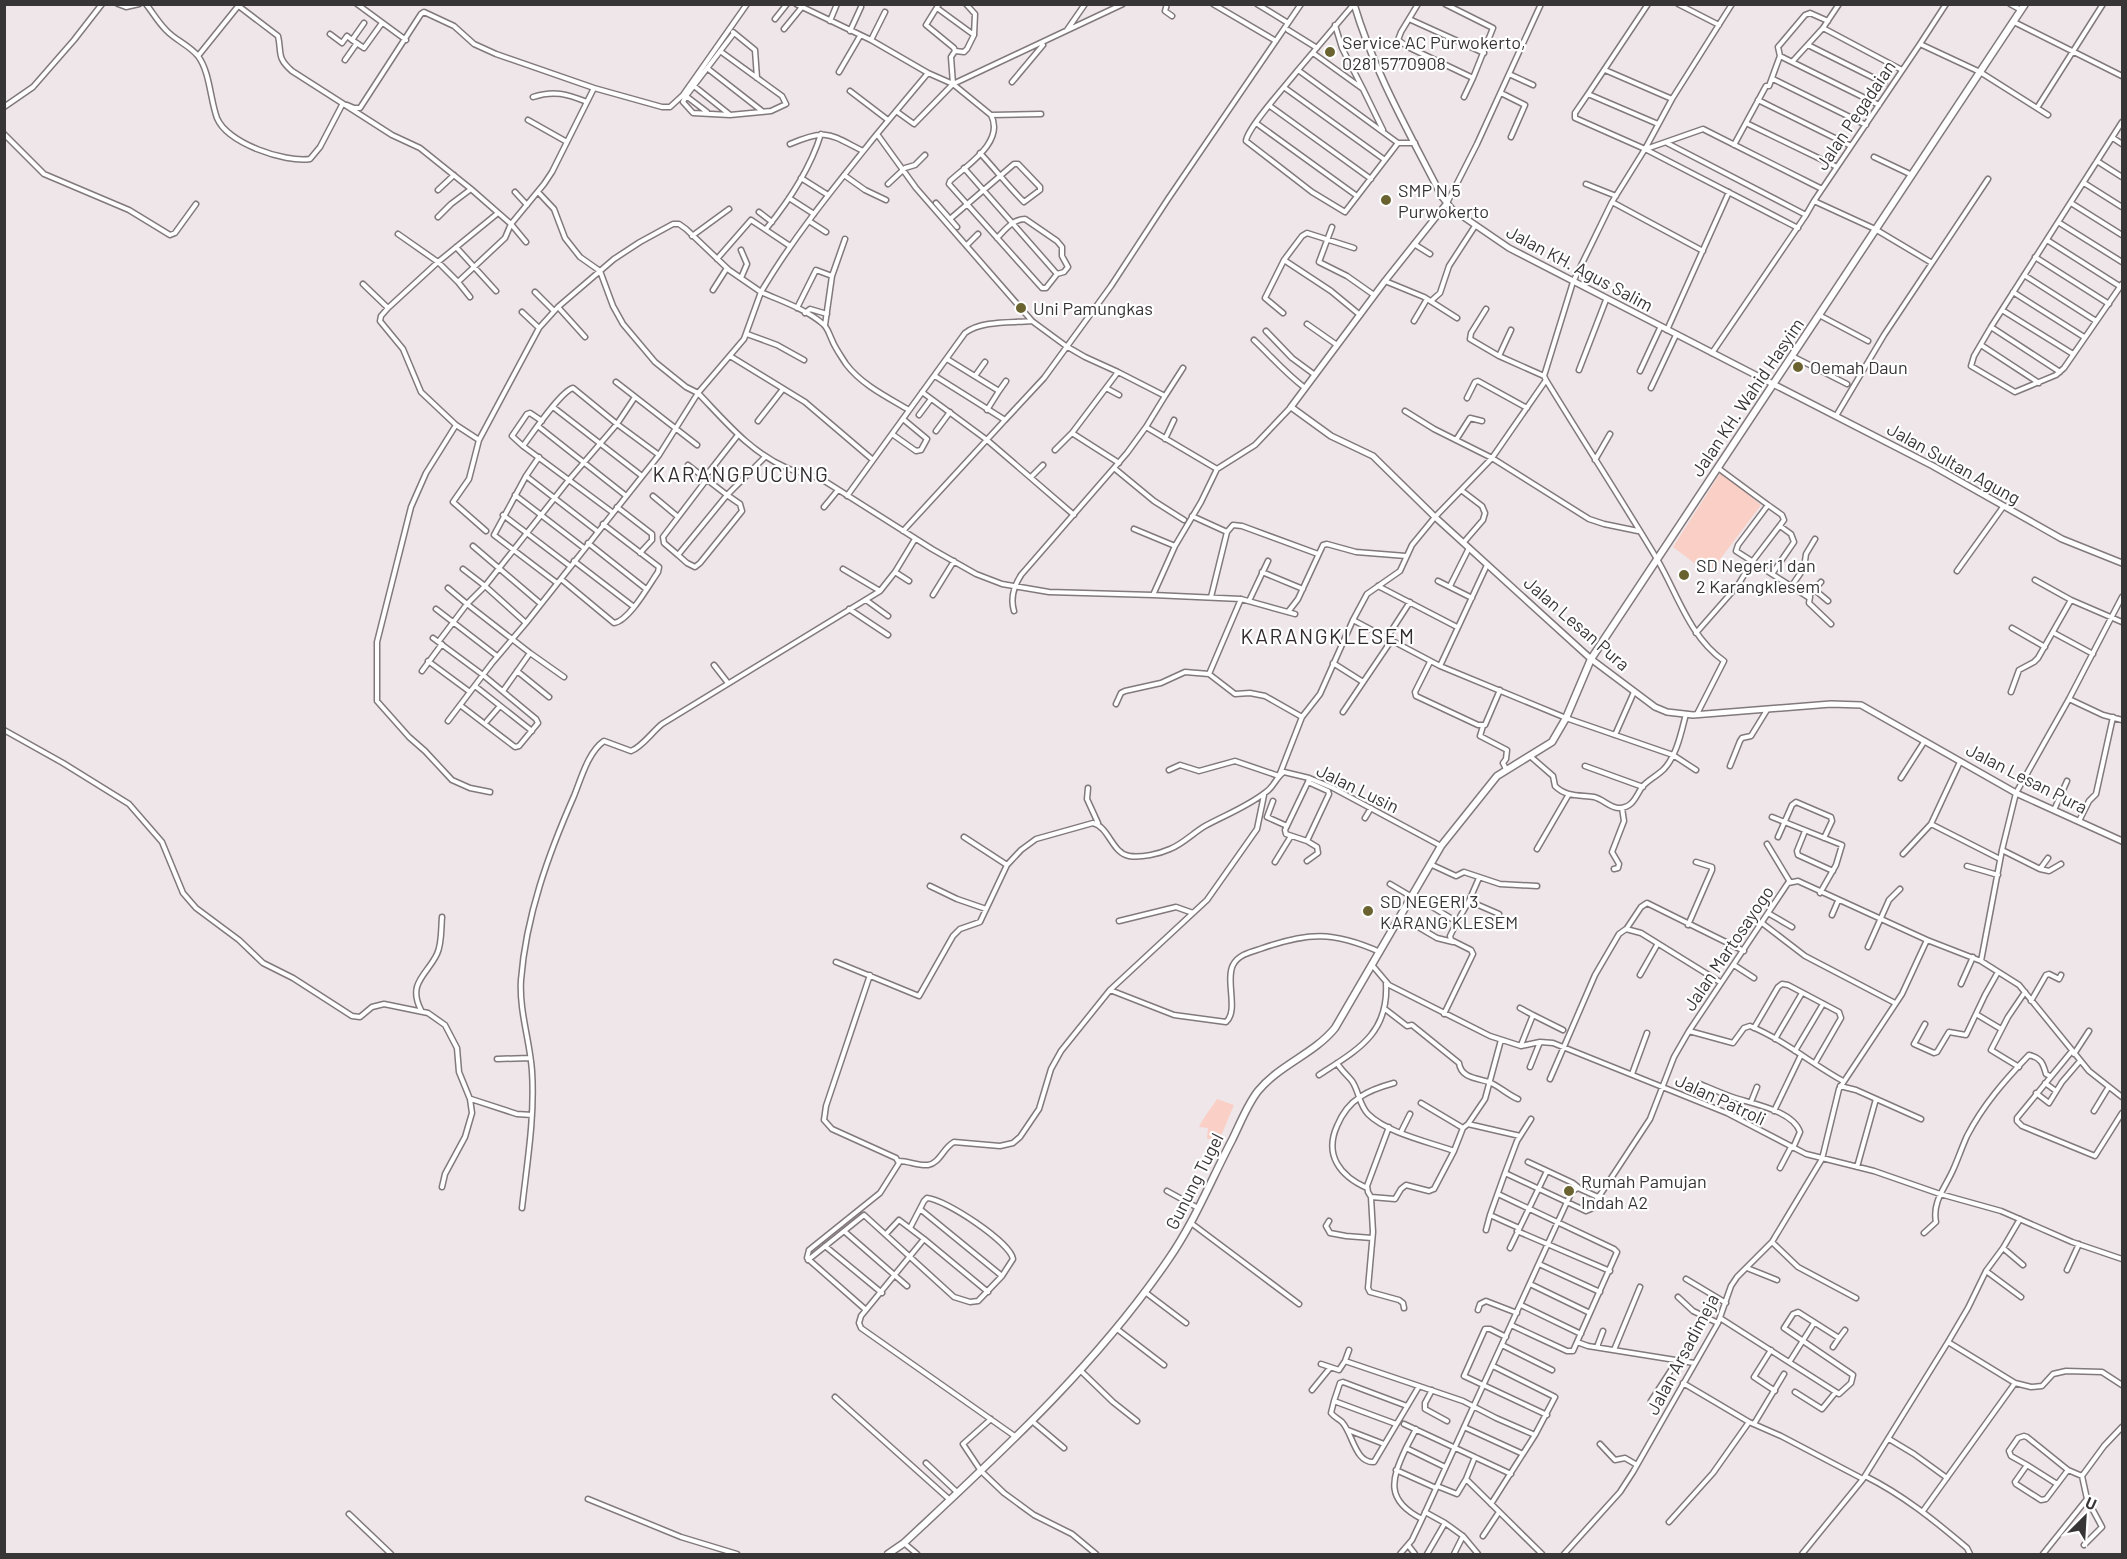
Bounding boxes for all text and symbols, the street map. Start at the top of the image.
place label: Service AC Purwokerto, 0281 5770908 [1342,31,1526,74]
marker: Service AC Purwokerto, 0281 5770908 [1323,45,1337,59]
street label: Jalan Pegadaian [1810,56,1900,174]
place label: SMP N 5 Purwokerto [1398,179,1489,222]
marker: SMP N 5 Purwokerto [1379,193,1393,207]
street label: Jalan KH. Agus Salim [1503,220,1657,316]
place label: Uni Pamungkas [1033,297,1153,319]
marker: Uni Pamungkas [1014,301,1028,315]
street label: Jalan KH. Wahid Hasyim [1686,314,1808,480]
place label: Oemah Daun [1810,356,1908,378]
marker: Oemah Daun [1791,360,1805,374]
street label: Jalan Sultan Agung [1884,417,2024,509]
district label: KARANGPUCUNG [653,461,829,486]
place label: SD Negeri 1 dan 2 Karangklesem [1696,554,1820,597]
marker: SD Negeri 1 dan 2 Karangklesem [1677,568,1691,582]
street label: Jalan Lesan Pura [1520,571,1634,675]
district label: KARANGKLESEM [1240,623,1416,648]
street label: Jalan Lesan Pura [1963,738,2091,818]
street label: Jalan Lusin [1313,759,1403,817]
street label: Jalan Martosayogo [1678,881,1778,1015]
place label: SD NEGERI 3 KARANG KLESEM [1380,890,1518,933]
marker: SD NEGERI 3 KARANG KLESEM [1361,904,1375,918]
street label: Jalan Patroli [1672,1068,1770,1130]
street label: Gunung Tugel [1160,1129,1228,1233]
place label: Rumah Pamujan Indah A2 [1581,1170,1707,1213]
marker: Rumah Pamujan Indah A2 [1562,1184,1576,1198]
street label: Jalan Arsadimeja [1641,1290,1723,1418]
north arrow [2055,1487,2115,1547]
text: U [2083,1492,2100,1514]

